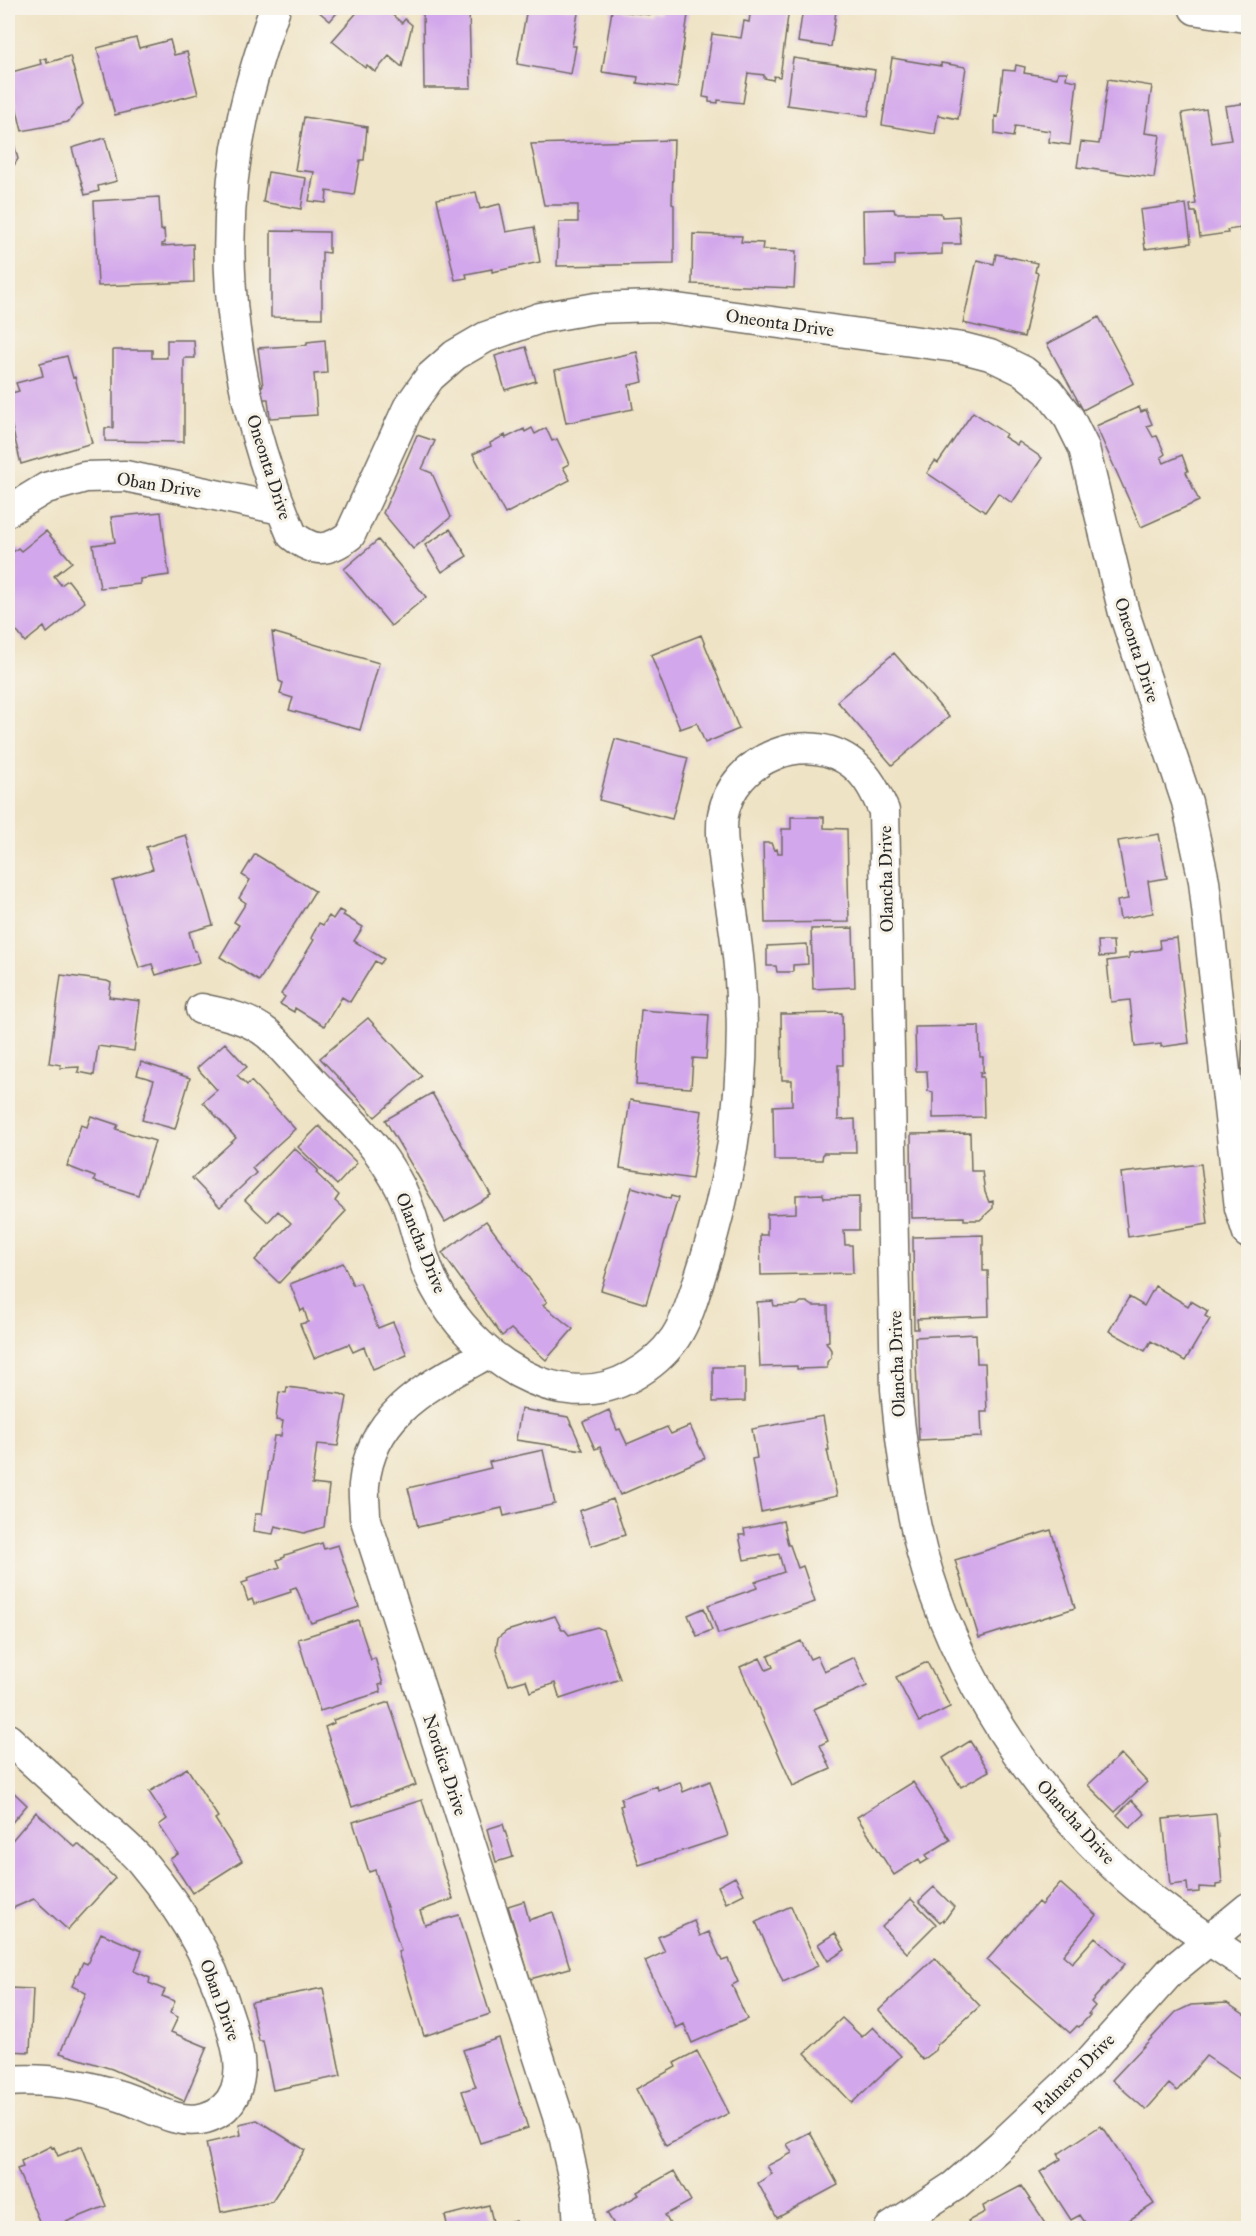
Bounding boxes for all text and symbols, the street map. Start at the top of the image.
street label: Oneonta Drive [724,305,836,341]
street label: Oneonta Drive [242,412,296,522]
street label: Oban Drive [115,467,203,503]
street label: Oneonta Drive [1110,595,1164,705]
street label: Olancha Drive [874,826,898,932]
street label: Olancha Drive [391,1189,451,1297]
street label: Olancha Drive [884,1310,910,1418]
street label: Nordica Drive [418,1711,472,1819]
street label: Olancha Drive [1032,1775,1120,1869]
street label: Oban Drive [195,1956,245,2044]
street label: Palmero Drive [1029,2029,1119,2119]

